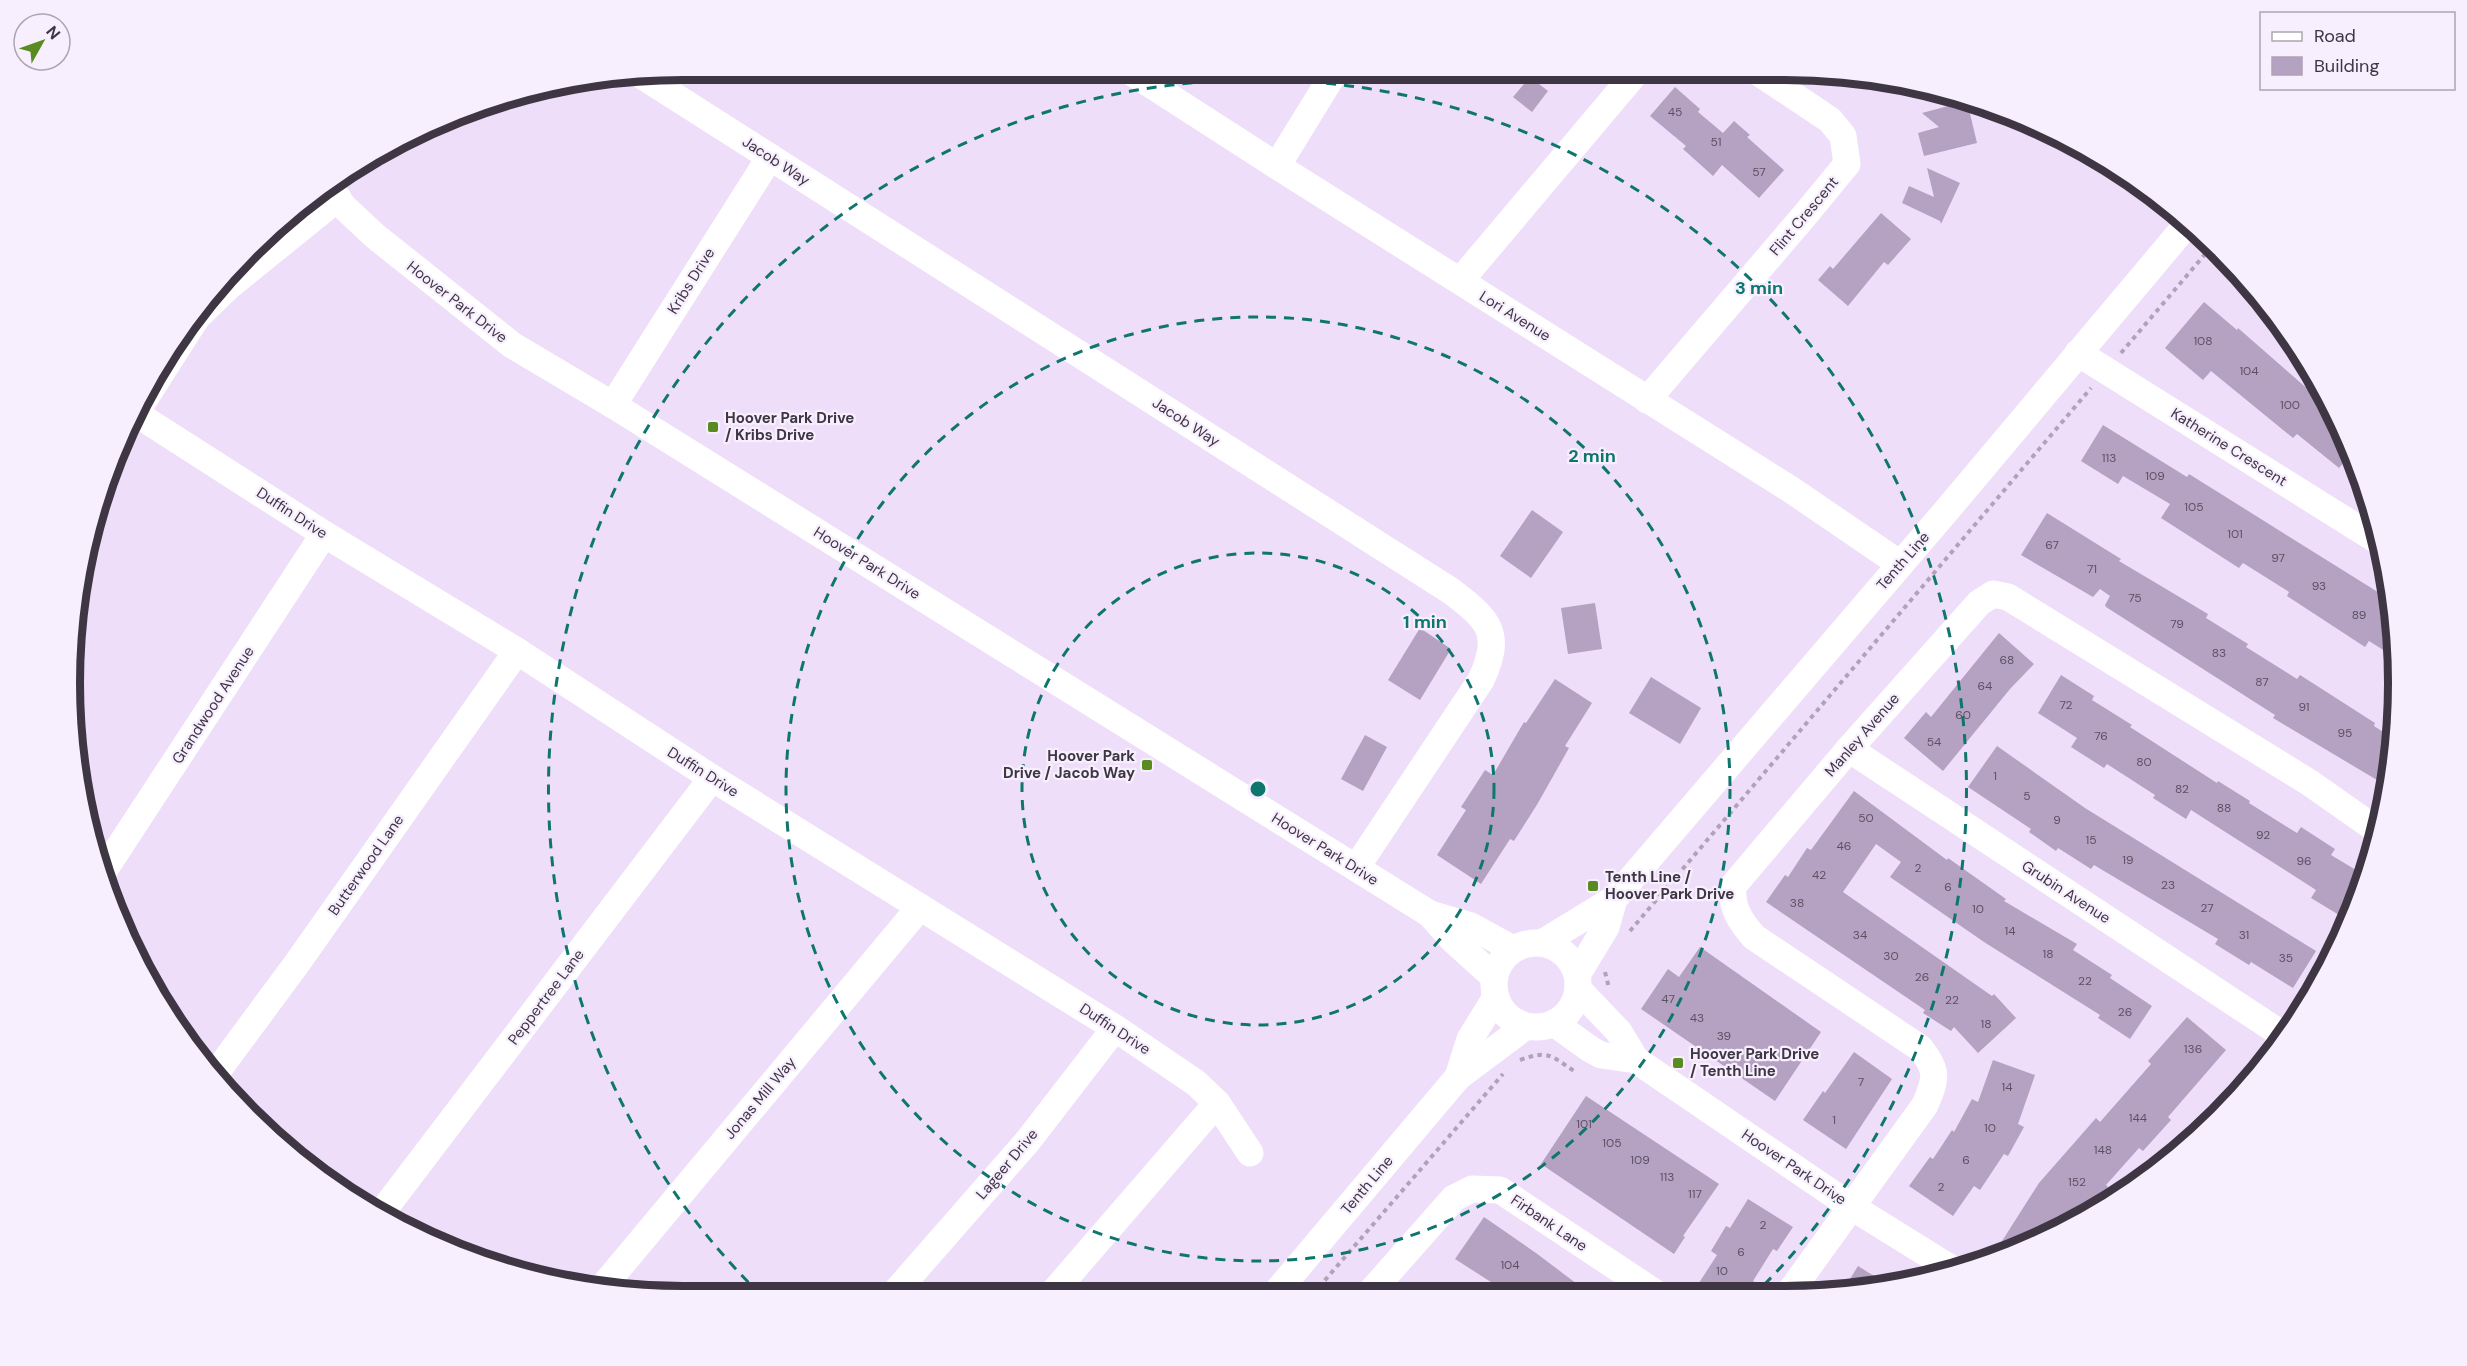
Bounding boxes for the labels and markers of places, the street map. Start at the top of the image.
place label: Hoover Park Drive / Kribs Drive [725,408,854,445]
marker: Hoover Park Drive / Kribs Drive [706,420,720,434]
place label: Hoover Park Drive / Jacob Way [1003,746,1135,783]
marker: Hoover Park Drive / Jacob Way [1140,758,1154,772]
centre of rings [1248,779,1268,799]
place label: Tenth Line / Hoover Park Drive [1605,867,1734,904]
marker: Tenth Line / Hoover Park Drive [1586,879,1600,893]
place label: Hoover Park Drive / Tenth Line [1690,1044,1819,1081]
marker: Hoover Park Drive / Tenth Line [1671,1056,1685,1070]

